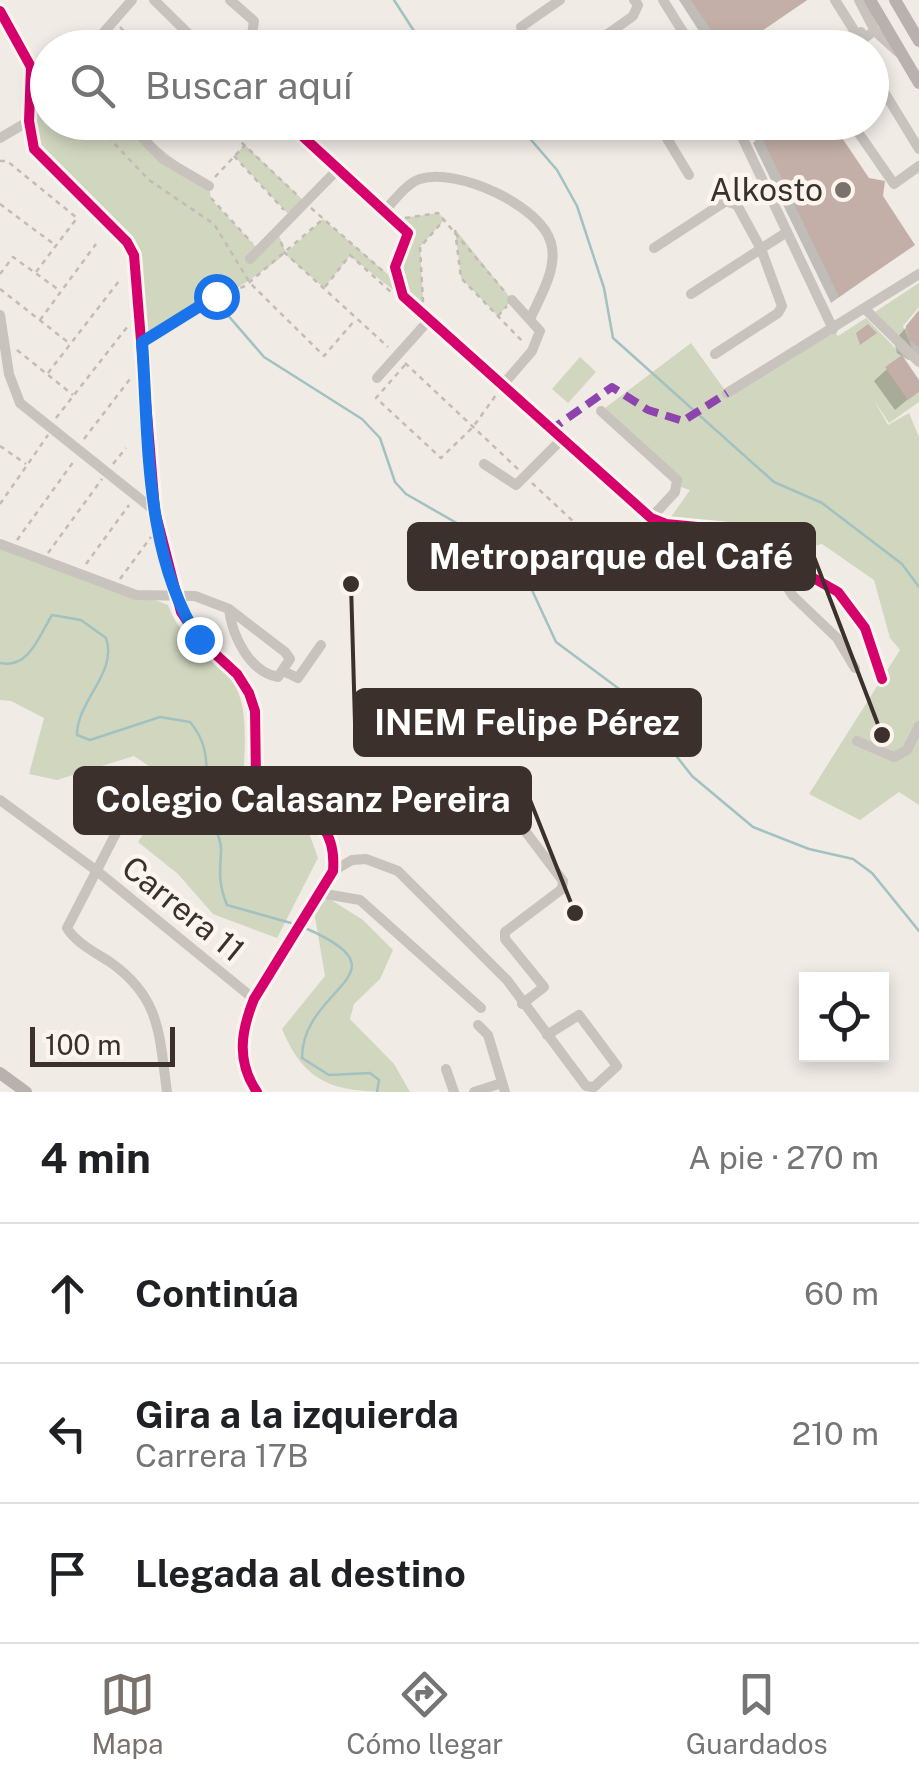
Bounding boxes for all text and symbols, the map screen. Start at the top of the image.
search box [30,30,889,140]
icon: search [65,58,120,113]
text: Buscar aquí [145,63,352,108]
place label: Alkosto [710,171,823,208]
marker: Alkosto [832,179,854,201]
route start [194,274,240,320]
callout: Metroparque del Café [409,524,814,589]
text: Metroparque del Café [429,536,793,577]
route end [177,617,223,663]
callout: INEM Felipe Pérez [355,690,700,755]
text: INEM Felipe Pérez [374,702,680,743]
callout: Colegio Calasanz Pereira [75,768,530,833]
text: Colegio Calasanz Pereira [95,779,511,820]
street label: Carrera 11 [115,848,252,969]
map controls [799,972,889,1062]
button: locate [799,972,889,1062]
scale bar [30,1022,175,1066]
text: 100 m [45,1028,122,1061]
text: 4 min [40,1133,151,1182]
text: A pie · 270 m [688,1139,879,1176]
icon: ahead [40,1266,95,1321]
text: Continúa [135,1271,299,1316]
text: 60 m [804,1275,879,1312]
text: Gira a la izquierda [135,1392,459,1437]
icon: left [40,1406,95,1461]
text: 210 m [792,1415,879,1452]
text: Carrera 17B [135,1437,309,1474]
icon: arrive [40,1546,95,1601]
text: Llegada al destino [135,1551,466,1596]
tab: Mapa [91,1667,164,1760]
tab: Cómo llegar [346,1667,503,1760]
tab: Guardados [686,1667,828,1760]

